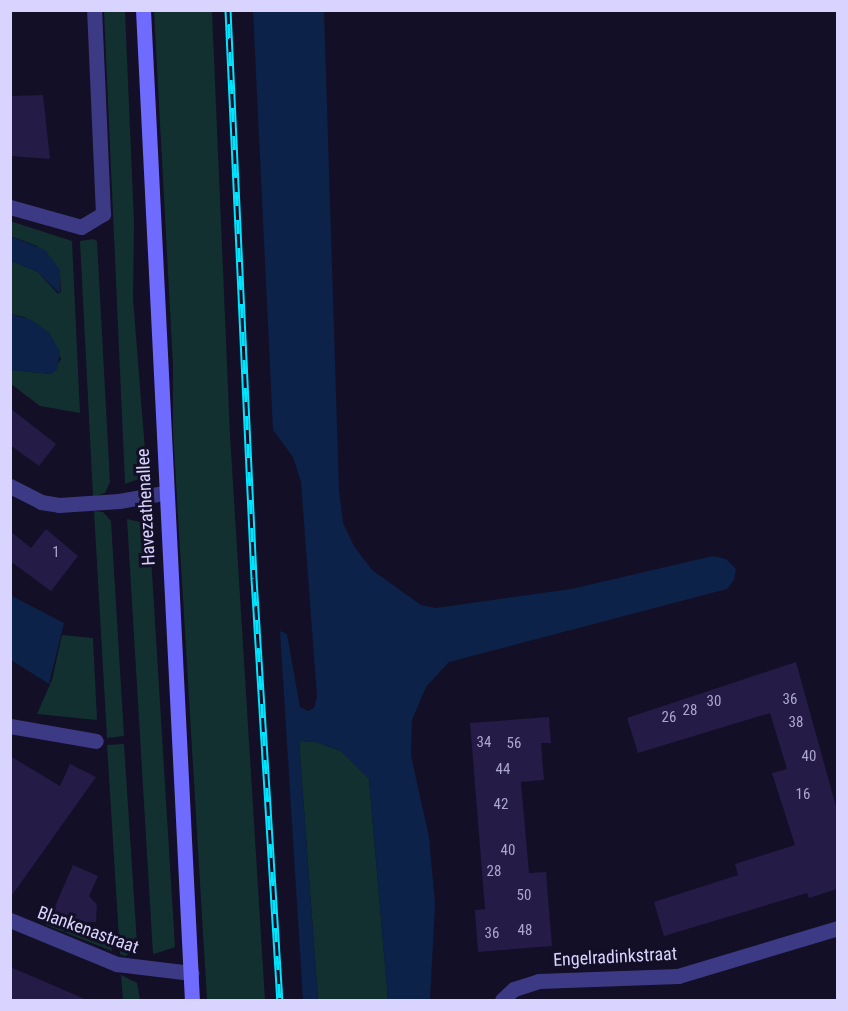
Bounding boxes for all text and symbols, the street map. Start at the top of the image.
street label: Havezathenallee [132,448,160,566]
house number: 1 [52,544,60,562]
house number: 36 [783,691,797,709]
house number: 30 [707,693,721,711]
house number: 28 [683,702,697,720]
house number: 26 [662,709,676,727]
house number: 38 [789,714,803,732]
house number: 34 [477,734,491,752]
house number: 56 [507,735,521,753]
house number: 40 [802,748,816,766]
house number: 44 [496,761,510,779]
house number: 16 [796,786,810,804]
house number: 42 [494,796,508,814]
house number: 40 [501,842,515,860]
house number: 28 [487,863,501,881]
house number: 50 [517,887,531,905]
street label: Blankenastraat [34,902,142,958]
house number: 48 [518,922,532,940]
house number: 36 [485,925,499,943]
street label: Engelradinkstraat [553,943,677,971]

